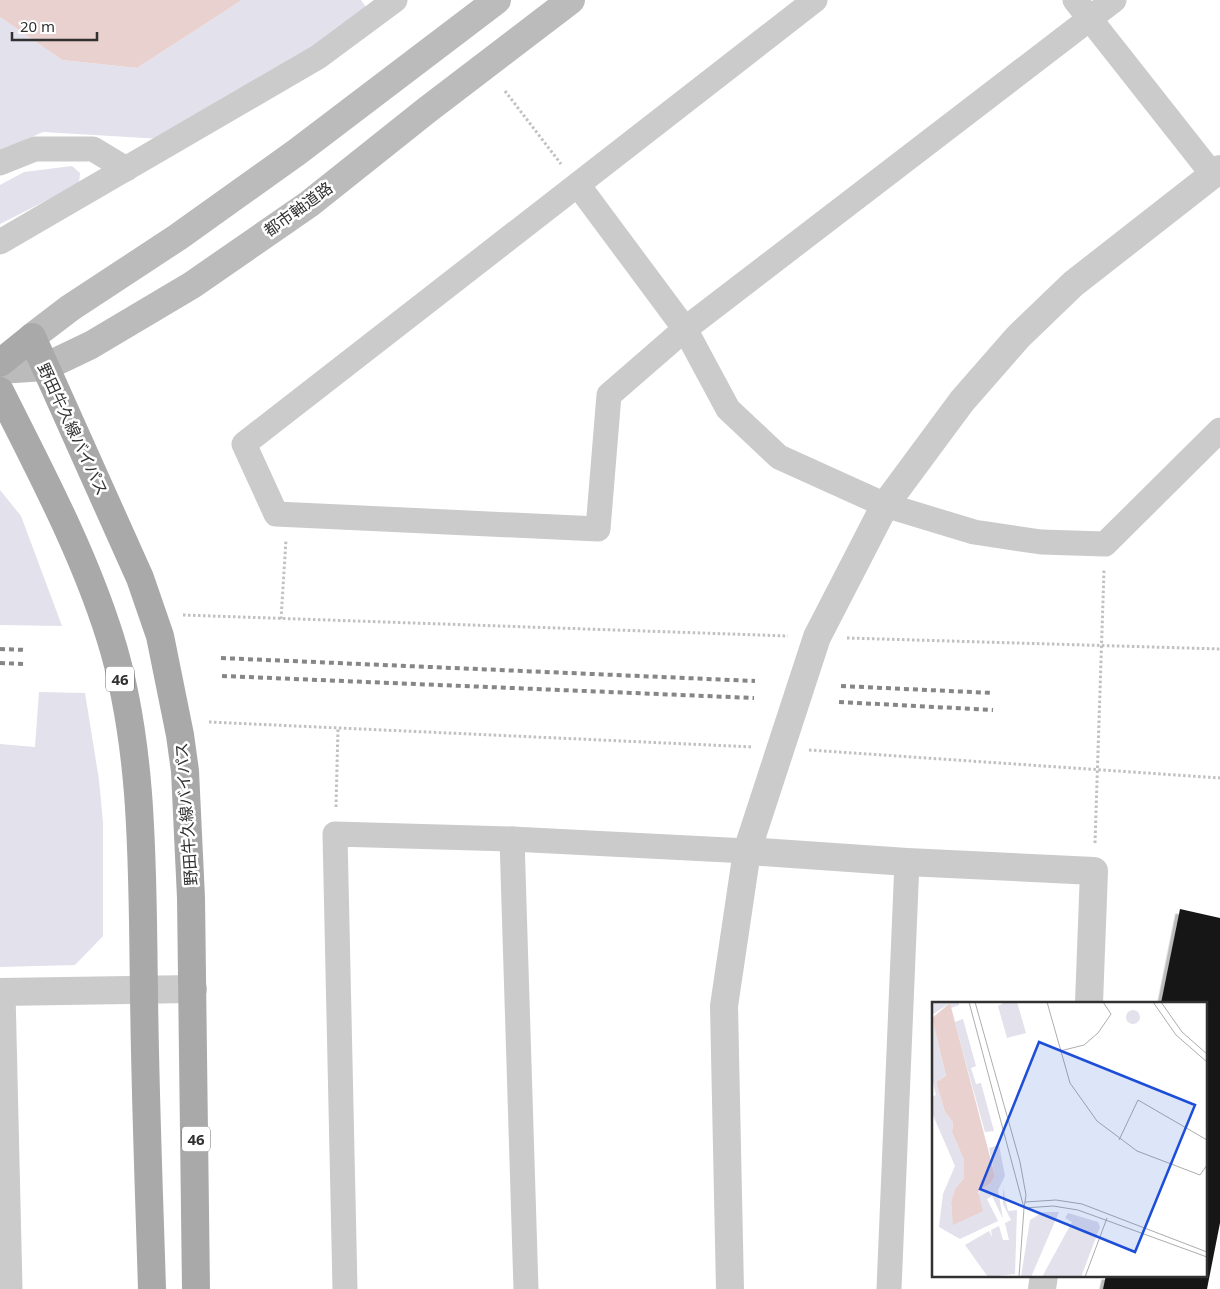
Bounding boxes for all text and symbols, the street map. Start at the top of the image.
scale bar [12,10,98,42]
text: 20 m [20,16,55,36]
street label: 都市軸道路 [259,177,337,241]
street label: 野田牛久線バイパス [33,359,113,499]
road number: 46 [106,666,134,692]
street label: 野田牛久線バイパス [170,742,202,886]
inset map [932,1002,1208,1276]
road number: 46 [182,1126,210,1152]

